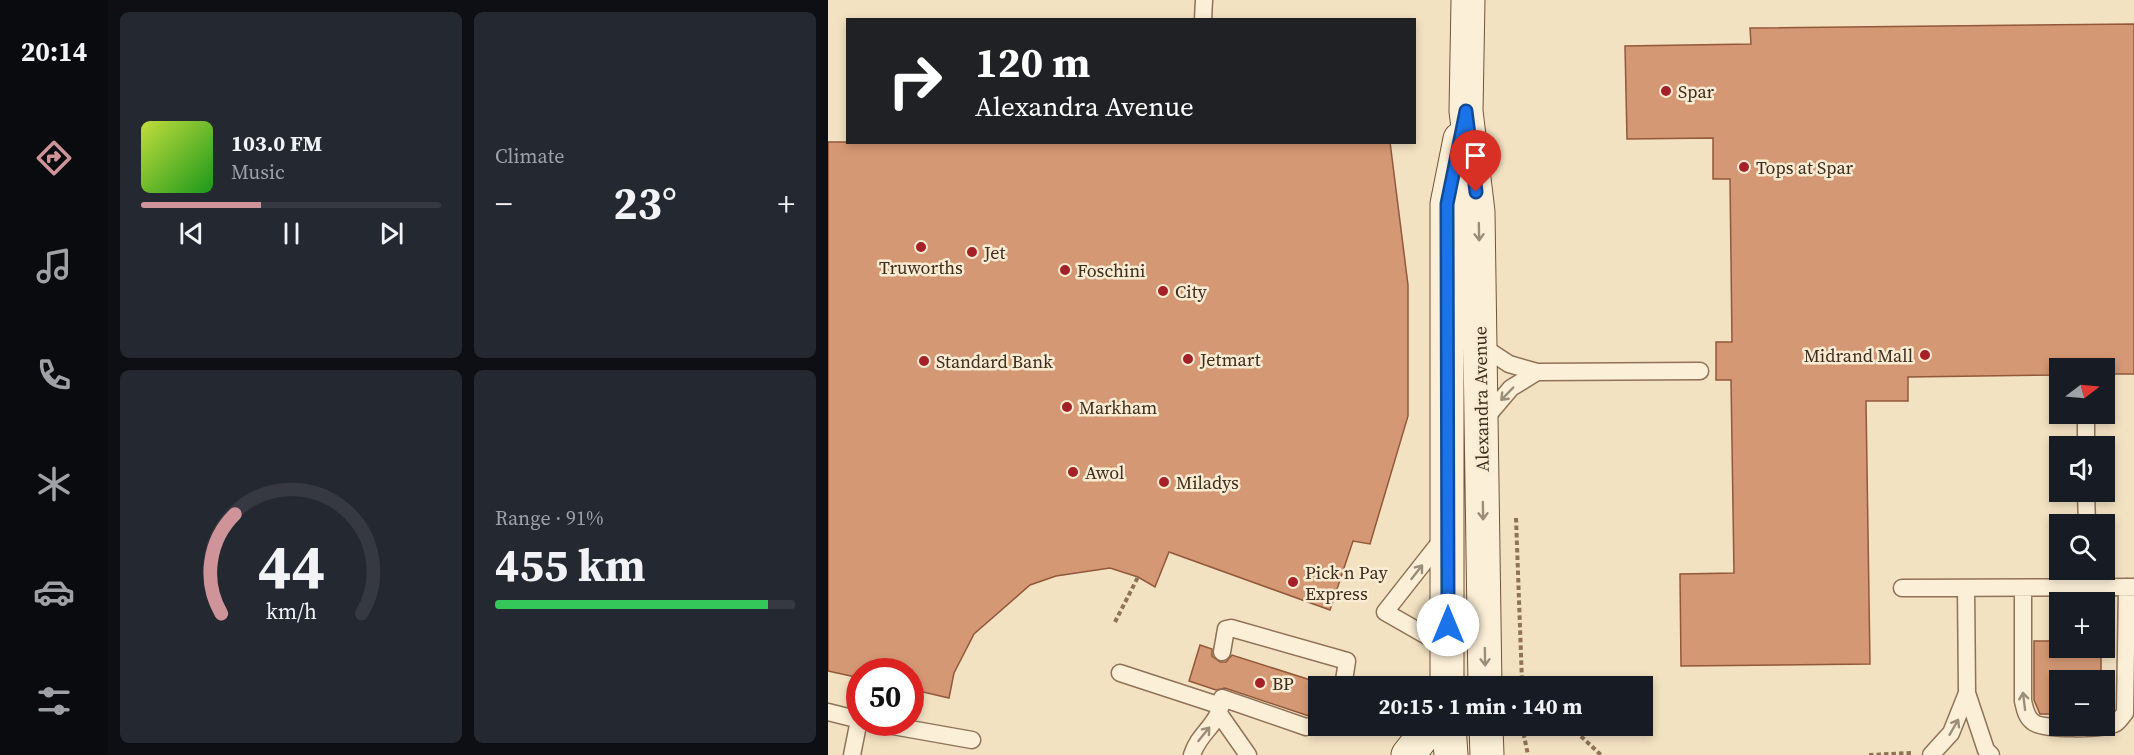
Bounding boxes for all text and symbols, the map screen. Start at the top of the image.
text: 20:14 [21,33,87,70]
text: 120 m [975,33,1090,91]
icon: right [876,42,954,120]
place label: Spar [1678,79,1715,104]
marker: Spar [1659,84,1673,98]
text: Alexandra Avenue [975,88,1194,125]
text: 103.0 FM [231,128,322,158]
pin [1450,130,1501,192]
icon: directions [33,137,75,179]
icon: arrive [1459,139,1492,172]
text: Climate [495,142,564,170]
place label: Tops at Spar [1756,155,1854,180]
text: Music [231,158,285,186]
marker: Tops at Spar [1737,160,1751,174]
text: 23° [613,172,677,234]
text: − [495,181,513,226]
text: + [777,181,795,226]
icon: previous [175,217,208,250]
icon: pause [275,217,308,250]
icon: next [375,217,408,250]
one-way arrow [1473,222,1484,242]
marker: Truworths [914,240,928,254]
place label: Jet [983,240,1006,265]
icon: music [33,245,75,287]
marker: Jet [965,245,979,259]
place label: Truworths [879,255,963,280]
place label: Foschini [1077,258,1145,283]
marker: Foschini [1058,263,1072,277]
place label: City [1175,279,1208,304]
marker: City [1156,284,1170,298]
street label: Alexandra Avenue [1467,326,1495,472]
place label: Midrand Mall [1804,343,1913,368]
place label: Jetmart [1199,347,1261,372]
marker: Midrand Mall [1918,348,1932,362]
place label: Standard Bank [936,349,1053,374]
marker: Jetmart [1181,352,1195,366]
icon: phone [33,354,75,396]
marker: Standard Bank [917,354,931,368]
north arrow [2049,358,2115,424]
map controls [2049,358,2115,736]
one-way arrow [1499,386,1514,401]
place label: Markham [1079,395,1157,420]
marker: Markham [1060,400,1074,414]
button: sound [2049,436,2115,502]
place label: Awol [1085,460,1124,485]
icon: climate [33,463,75,505]
marker: Awol [1066,465,1080,479]
place label: Miladys [1176,470,1239,495]
marker: Miladys [1157,475,1171,489]
one-way arrow [1477,500,1488,520]
text: Range · 91% [495,504,604,532]
button: search [2049,514,2115,580]
text: 44 [257,523,325,609]
text: 455 km [495,534,646,596]
place label: Pick n Pay Express [1305,560,1388,606]
one-way arrow [1410,564,1423,580]
icon: car [33,571,75,613]
marker: Pick n Pay Express [1286,575,1300,589]
button: + [2049,592,2115,658]
position arrow [1416,593,1480,657]
text: km/h [265,597,317,626]
one-way arrow [1479,646,1491,666]
speed limit sign: 50 [846,658,924,736]
button: − [2049,670,2115,736]
place label: BP [1272,671,1294,696]
marker: BP [1253,676,1267,690]
icon: filters [33,680,75,722]
text: 20:15 · 1 min · 140 m [1379,691,1582,721]
one-way arrow [2018,692,2029,712]
one-way arrow [1948,719,1960,736]
one-way arrow [1198,726,1211,742]

